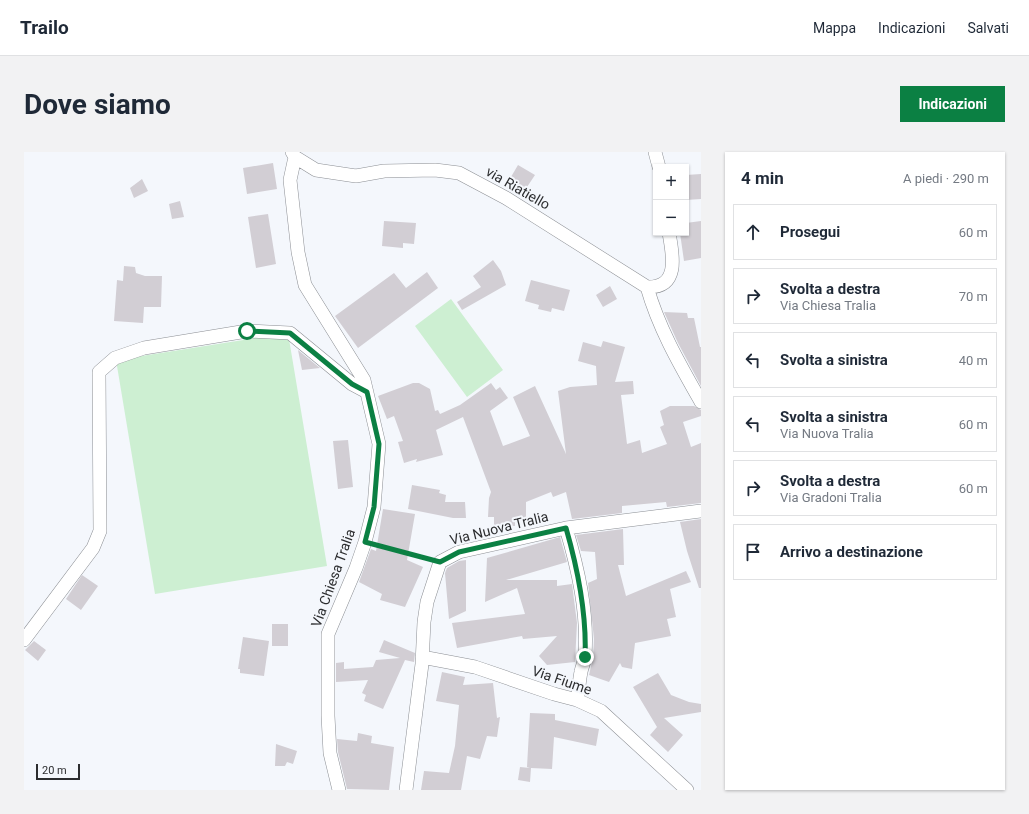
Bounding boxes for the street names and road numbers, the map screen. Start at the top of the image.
street label: via Riatiello [483,163,553,213]
street label: Via Nuova Tralia [448,508,550,548]
street label: Via Chiesa Tralia [308,527,358,629]
street label: Via Fiume [530,662,594,698]

